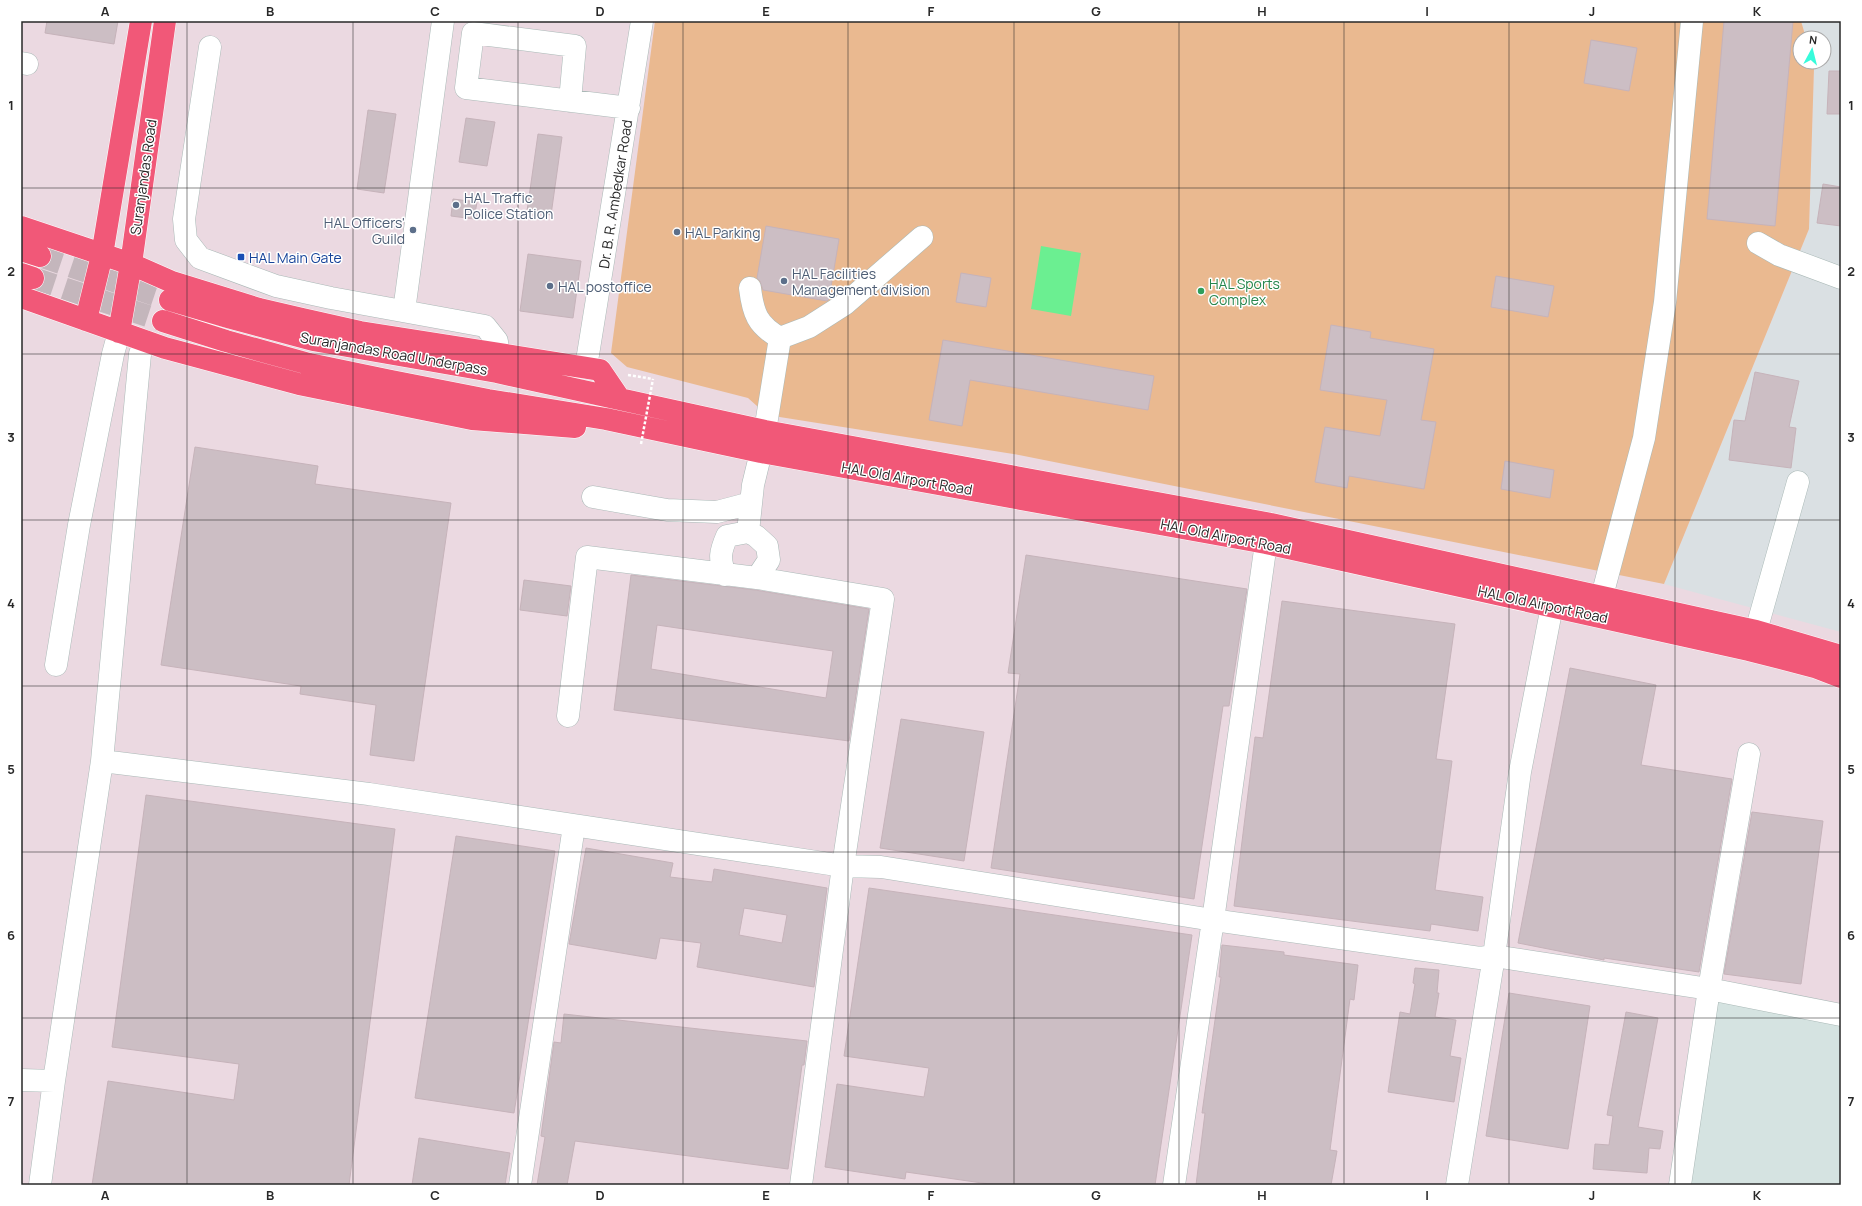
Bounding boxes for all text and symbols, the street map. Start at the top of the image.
text: A [101,2,110,20]
text: B [266,2,274,20]
text: C [430,2,440,20]
text: D [595,2,605,20]
text: E [762,2,770,20]
text: F [928,2,935,20]
text: G [1091,2,1101,20]
text: H [1257,2,1267,20]
text: I [1425,2,1429,20]
text: J [1589,2,1595,20]
text: K [1753,2,1762,20]
north arrow [1792,30,1832,70]
text: N [1808,32,1818,48]
text: 1 [8,96,14,114]
text: 1 [1848,96,1854,114]
street label: Suranjandas Road [125,118,161,236]
street label: Dr. B. R. Ambedkar Road [594,118,636,270]
place label: HAL Traffic Police Station [464,188,553,223]
marker: HAL Traffic Police Station [451,200,461,210]
place label: HAL Officers' Guild [324,213,405,248]
place label: HAL Parking [685,223,760,242]
marker: HAL Officers' Guild [408,225,418,235]
marker: HAL Parking [672,227,682,237]
place label: HAL Main Gate [249,248,342,267]
marker: HAL Main Gate [236,252,246,262]
text: 2 [7,262,15,280]
text: 2 [1847,262,1855,280]
place label: HAL Facilities Management division [792,264,930,299]
place label: HAL Sports Complex [1209,274,1280,309]
marker: HAL Facilities Management division [779,276,789,286]
place label: HAL postoffice [558,277,652,296]
marker: HAL postoffice [545,281,555,291]
marker: HAL Sports Complex [1196,286,1206,296]
street label: Suranjandas Road Underpass [299,327,489,379]
text: 3 [7,428,15,446]
text: 3 [1847,428,1855,446]
street label: HAL Old Airport Road [840,457,974,499]
street label: HAL Old Airport Road [1159,514,1293,558]
street label: HAL Old Airport Road [1476,581,1610,627]
text: 4 [7,594,15,612]
text: 4 [1847,594,1855,612]
text: 5 [7,760,15,778]
text: 5 [1847,760,1855,778]
text: 6 [7,926,15,944]
text: 6 [1847,926,1855,944]
text: 7 [8,1092,15,1110]
text: 7 [1848,1092,1855,1110]
text: A [101,1186,110,1204]
text: B [266,1186,274,1204]
text: C [430,1186,440,1204]
text: D [595,1186,605,1204]
text: E [762,1186,770,1204]
text: F [928,1186,935,1204]
text: G [1091,1186,1101,1204]
text: H [1257,1186,1267,1204]
text: I [1425,1186,1429,1204]
text: J [1589,1186,1595,1204]
text: K [1753,1186,1762,1204]

